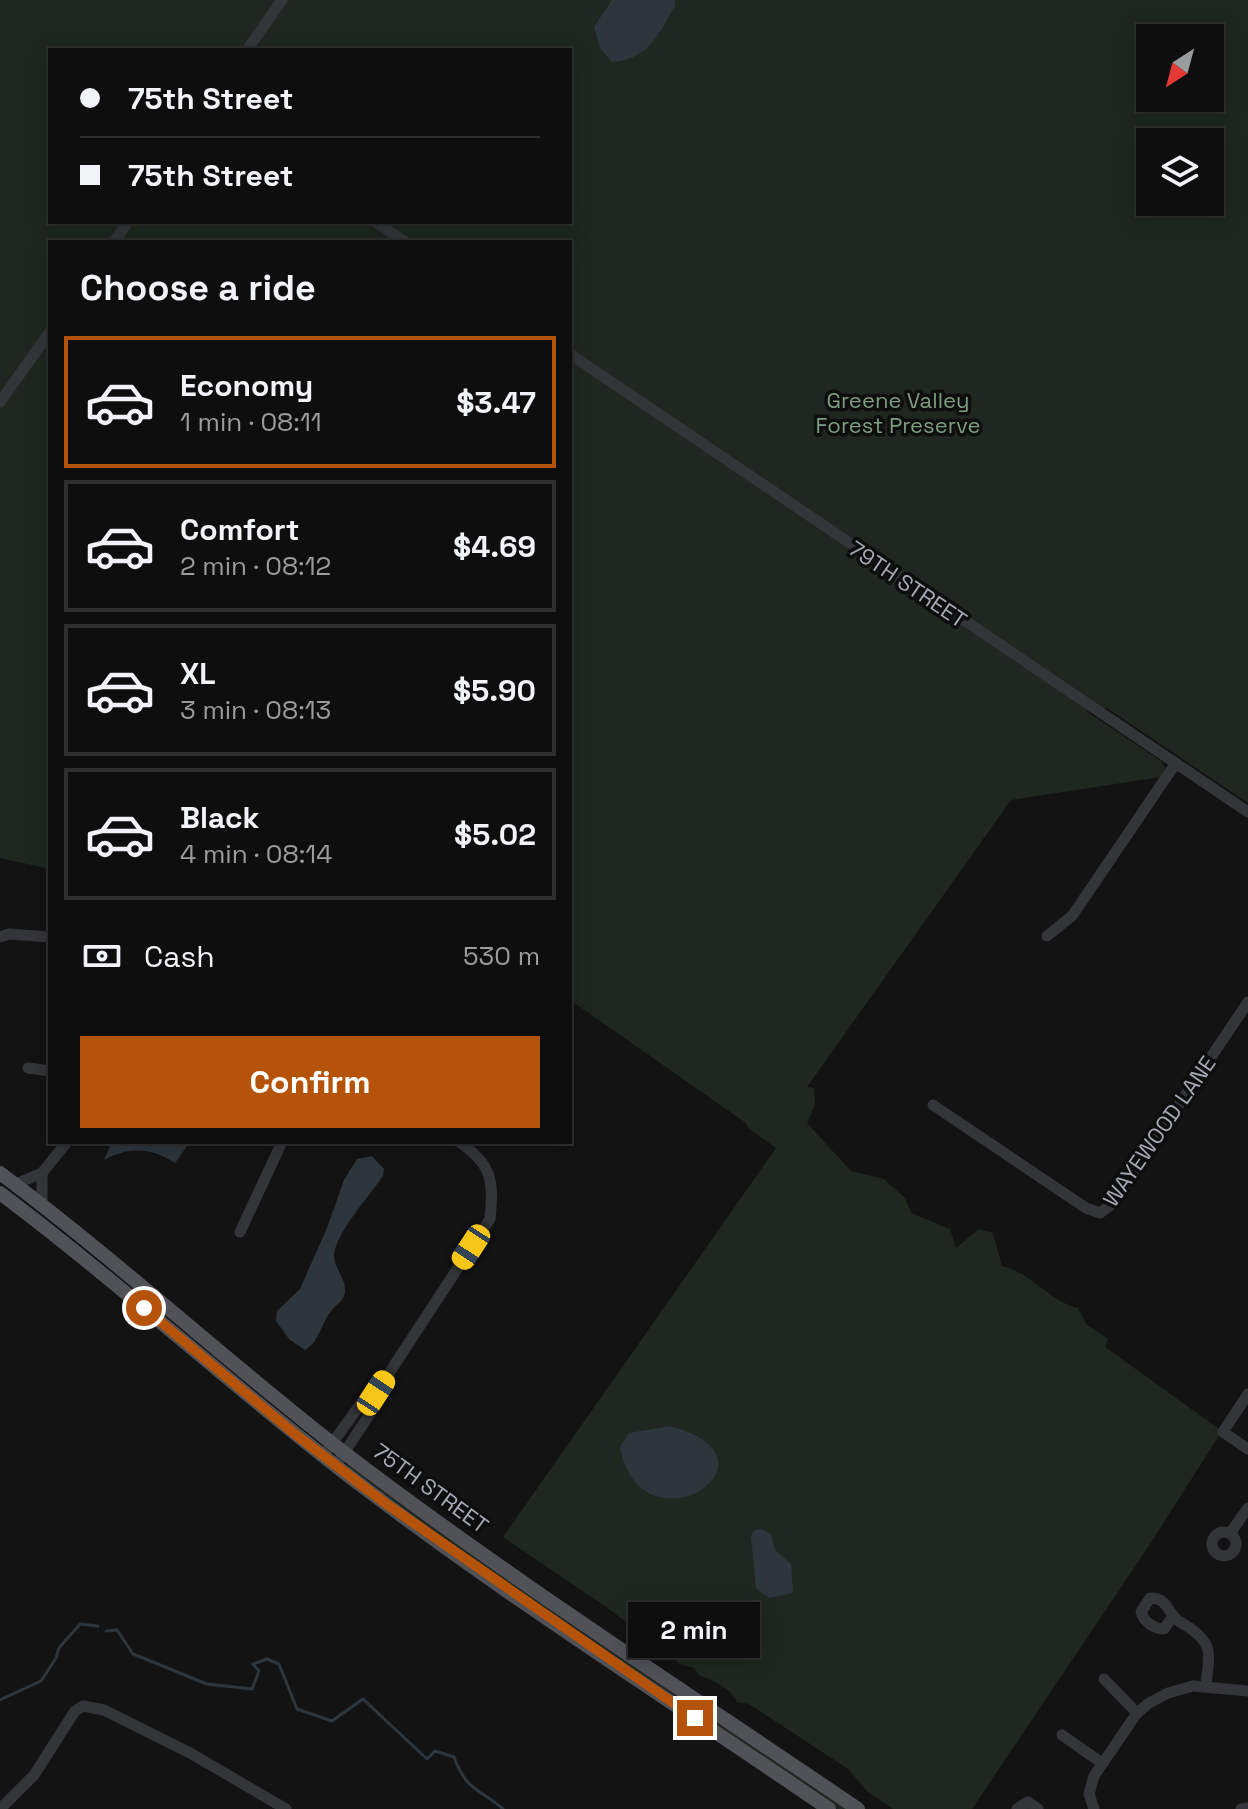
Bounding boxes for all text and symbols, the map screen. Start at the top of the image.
north arrow [1136,24,1224,112]
map controls [1136,24,1224,216]
text: 75th Street [128,79,293,118]
button: layers [1136,128,1224,216]
text: 75th Street [128,156,293,195]
text: Choose a ride [80,265,316,311]
icon: car [84,366,156,438]
text: Economy [180,366,313,405]
text: $3.47 [456,383,536,422]
park label: Greene Valley Forest Preserve [816,386,980,439]
text: 1 min · 08:11 [180,405,322,439]
icon: car [84,510,156,582]
text: Comfort [180,510,299,549]
text: $4.69 [453,527,536,566]
street label: 79TH STREET [844,534,972,634]
text: 2 min · 08:12 [180,549,331,583]
icon: car [84,654,156,726]
text: XL [180,654,216,693]
text: $5.90 [453,671,536,710]
text: 3 min · 08:13 [180,693,331,727]
icon: car [84,798,156,870]
text: Black [180,798,259,837]
text: $5.02 [454,815,536,854]
text: 4 min · 08:14 [180,837,332,871]
icon: cash [80,934,124,978]
text: Cash [144,937,215,976]
text: 530 m [463,939,540,973]
button: Confirm [80,1036,540,1128]
street label: WAYEWOOD LANE [1097,1050,1221,1212]
car [448,1220,494,1274]
route start [126,1290,162,1326]
car [353,1366,399,1420]
street label: 75TH STREET [368,1437,494,1539]
callout: 2 min [629,1602,761,1658]
text: 2 min [660,1613,728,1647]
route end [677,1700,713,1736]

